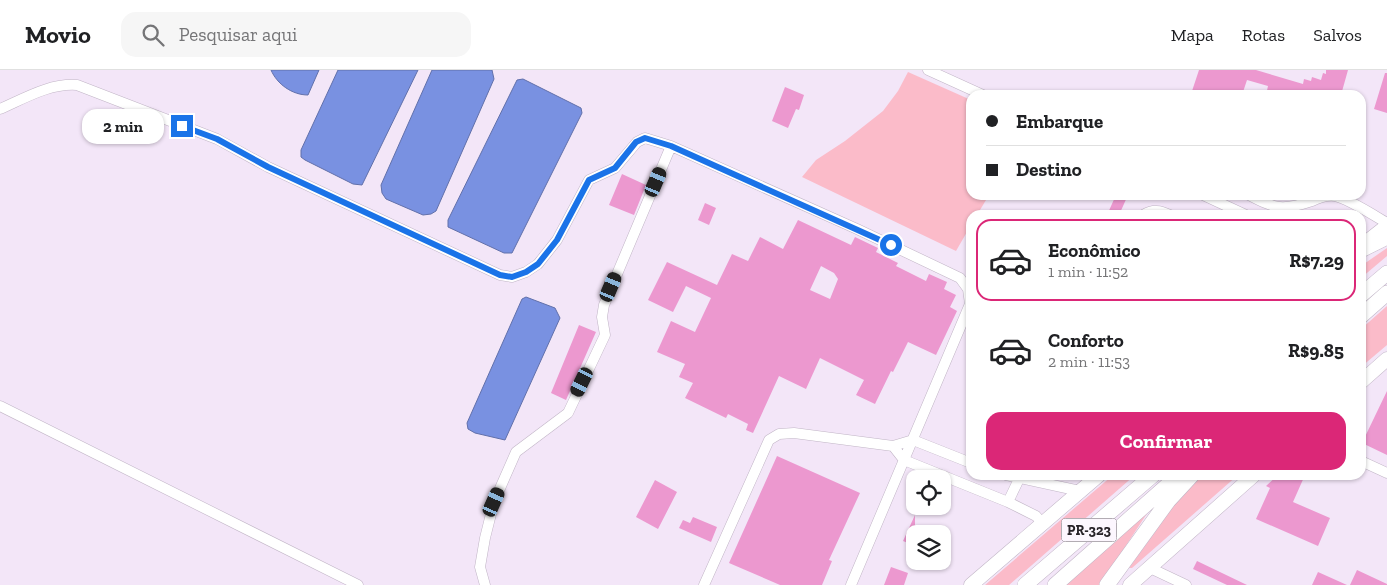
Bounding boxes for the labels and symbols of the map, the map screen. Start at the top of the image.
callout: 2 min [82,108,164,144]
route end [171,115,193,137]
car [643,165,668,199]
route start [880,234,902,256]
car [598,270,623,304]
car [568,365,595,399]
car [481,485,506,519]
road number: PR-323 [1062,518,1116,542]

